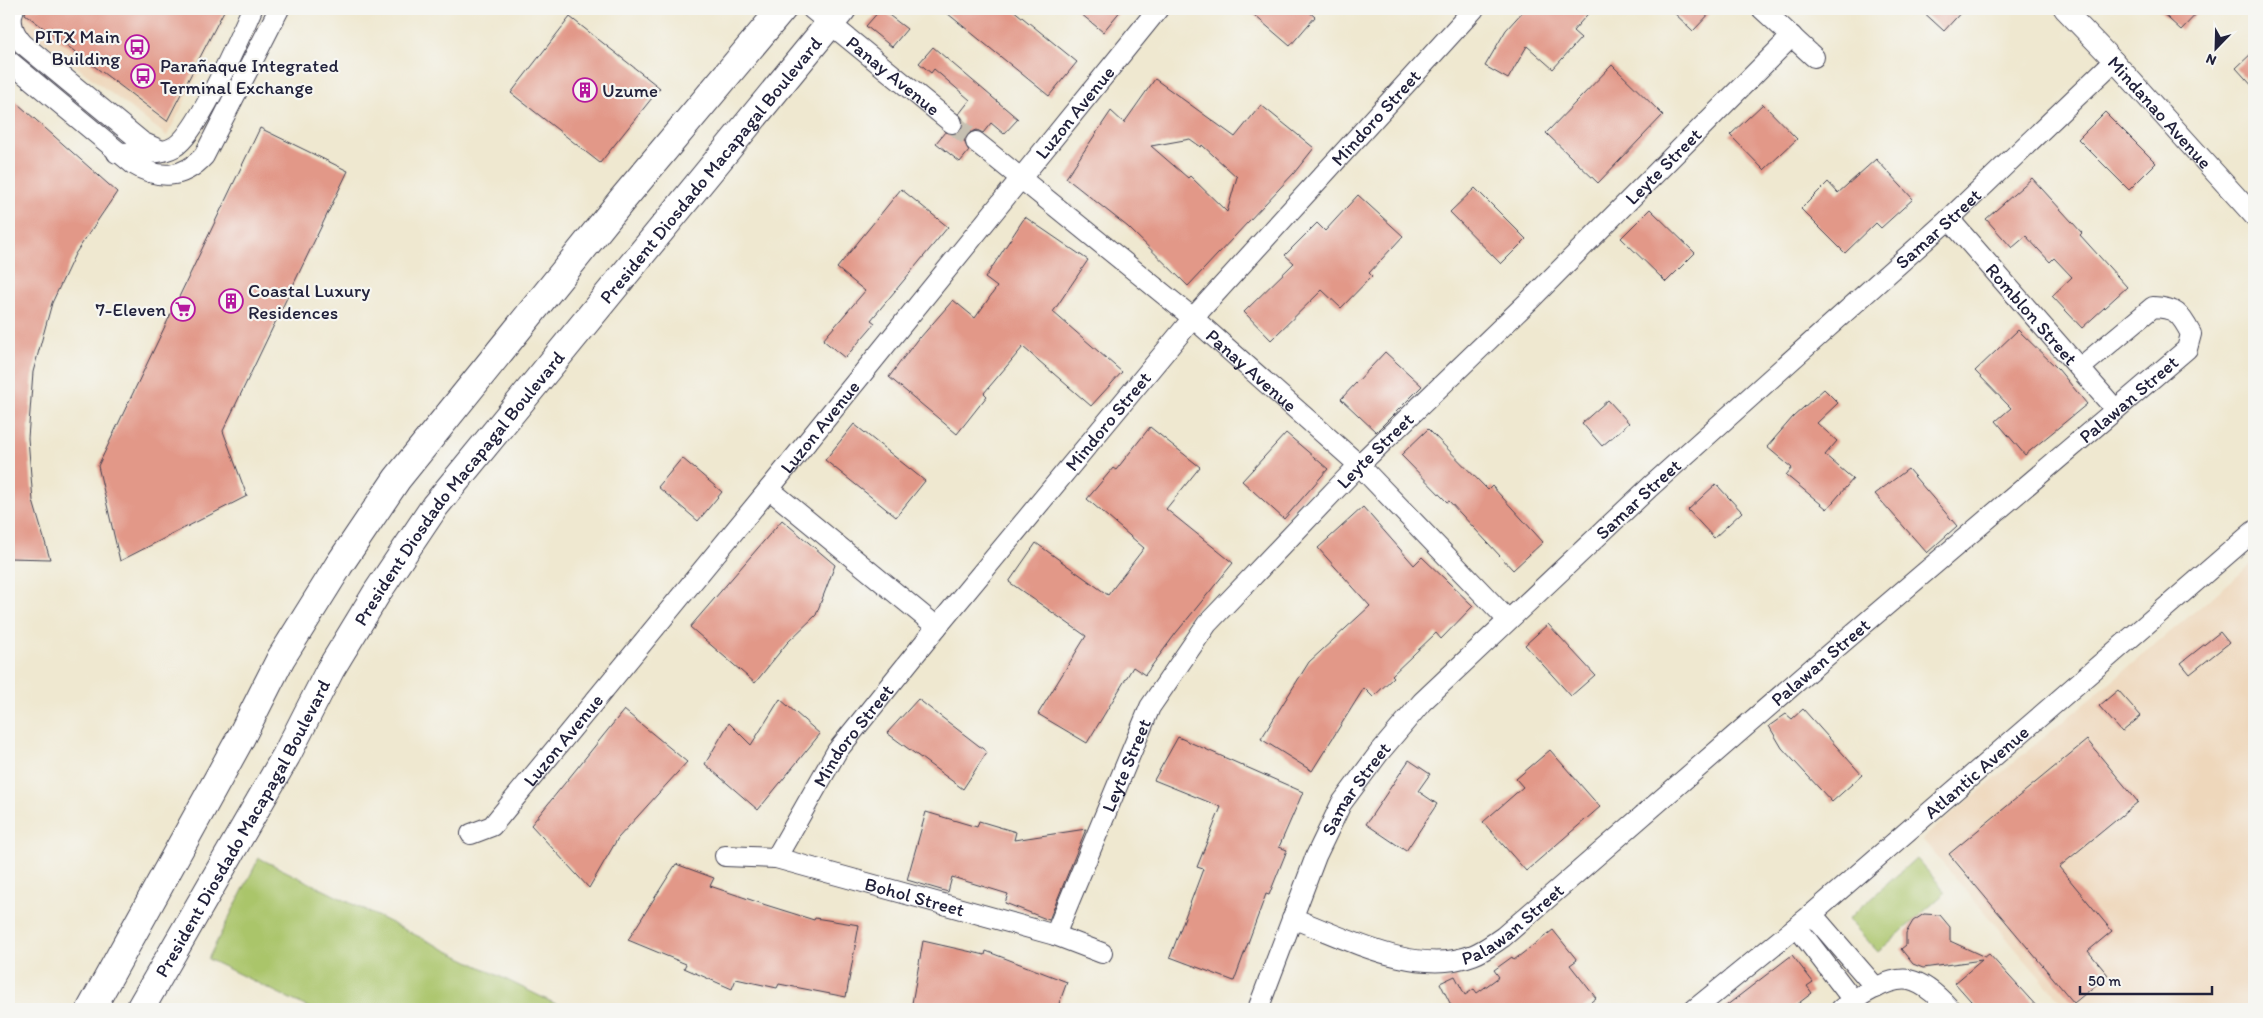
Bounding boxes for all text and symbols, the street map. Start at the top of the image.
north arrow [2190,22,2240,72]
place label: PITX Main Building [35,25,120,70]
street label: Panay Avenue [842,30,945,120]
street label: President Diosdado Macapagal Boulevard [594,31,827,308]
bus stop icon: PITX Main Building [124,34,150,60]
text: N [2203,50,2219,69]
street label: Mindanao Avenue [2103,51,2217,173]
place label: Parañaque Integrated Terminal Exchange [160,54,339,99]
street label: Luzon Avenue [1030,61,1119,163]
bus stop icon: Parañaque Integrated Terminal Exchange [130,63,156,89]
street label: Mindoro Street [1326,64,1425,170]
building icon: Uzume [572,77,598,103]
place label: Uzume [602,79,658,102]
street label: Leyte Street [1620,123,1706,209]
street label: Samar Street [1890,183,1986,273]
street label: Romblon Street [1981,258,2083,370]
place label: Coastal Luxury Residences [248,279,370,324]
building icon: Coastal Luxury Residences [218,288,244,314]
supermarket icon: 7-Eleven [170,296,196,322]
place label: 7-Eleven [95,298,166,321]
street label: Panay Avenue [1202,324,1302,416]
street label: President Diosdado Macapagal Boulevard [348,345,569,630]
street label: Palawan Street [2074,350,2183,448]
street label: Mindoro Street [1060,367,1156,475]
street label: Luzon Avenue [775,375,864,478]
street label: Leyte Street [1331,408,1418,493]
street label: Samar Street [1590,454,1685,544]
street label: Palawan Street [1766,613,1874,711]
street label: President Diosdado Macapagal Boulevard [150,675,335,981]
street label: Mindoro Street [808,679,898,791]
street label: Luzon Avenue [518,689,608,791]
street label: Leyte Street [1096,715,1155,815]
street label: Atlantic Avenue [1919,720,2033,823]
street label: Samar Street [1316,737,1395,839]
street label: Bohol Street [862,872,967,921]
street label: Palawan Street [1459,878,1568,970]
scale bar [2080,963,2213,995]
text: 50 m [2088,972,2121,990]

